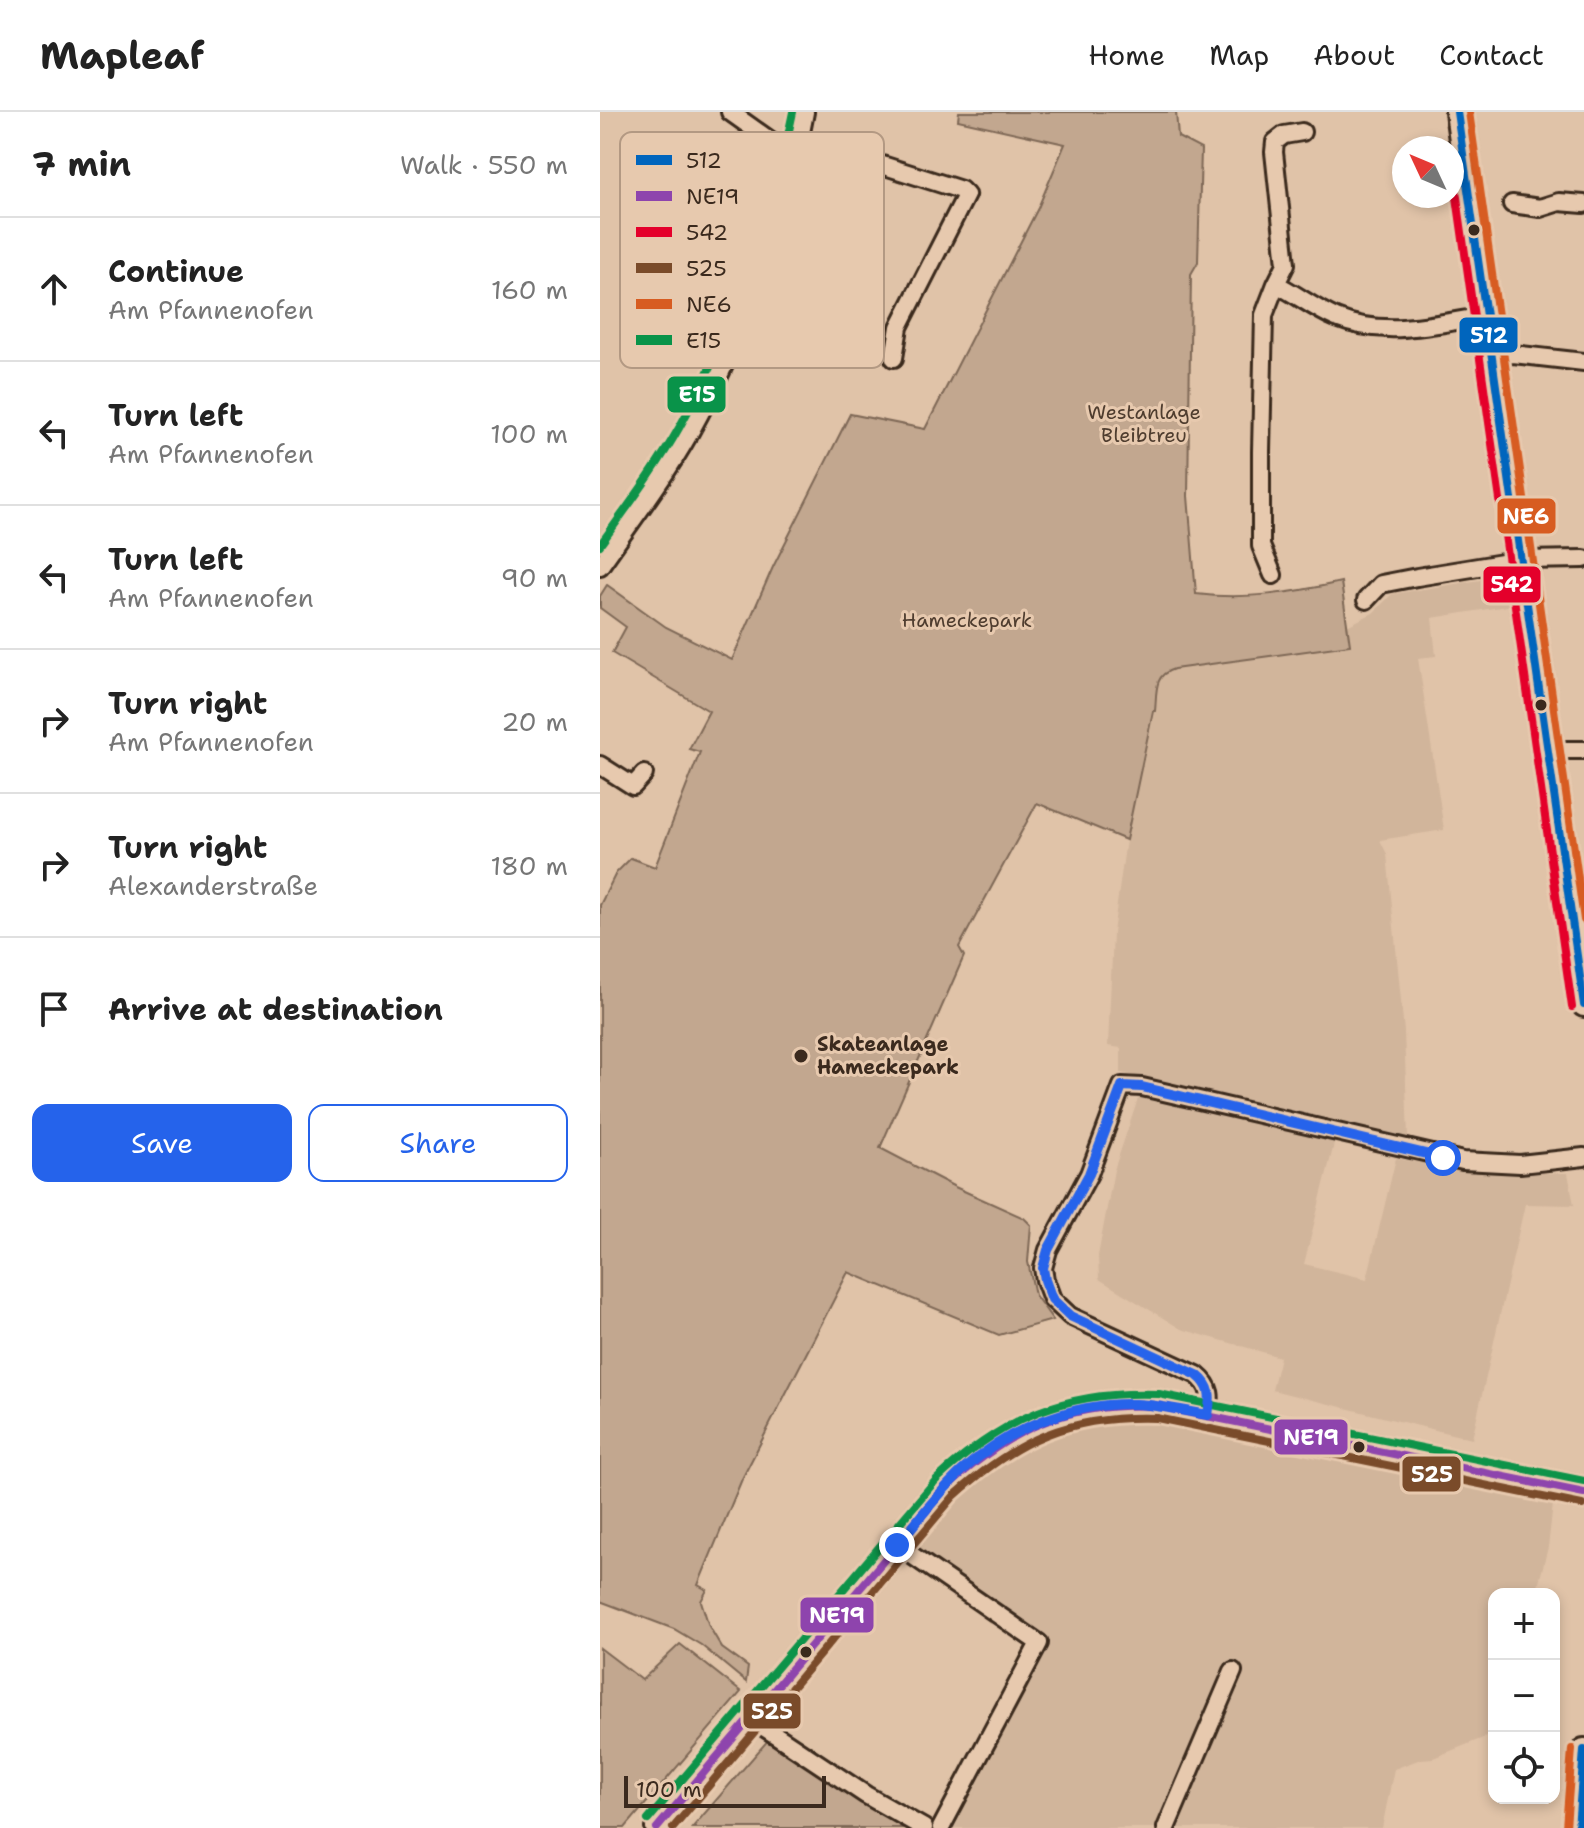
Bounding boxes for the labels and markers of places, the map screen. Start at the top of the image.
unlabelled marker [1466,222,1482,238]
unlabelled marker [1533,697,1549,713]
place label: Skateanlage Hameckepark [817,1031,959,1080]
marker: Skateanlage Hameckepark [792,1047,810,1065]
unlabelled marker [1351,1439,1367,1455]
unlabelled marker [798,1644,814,1660]

